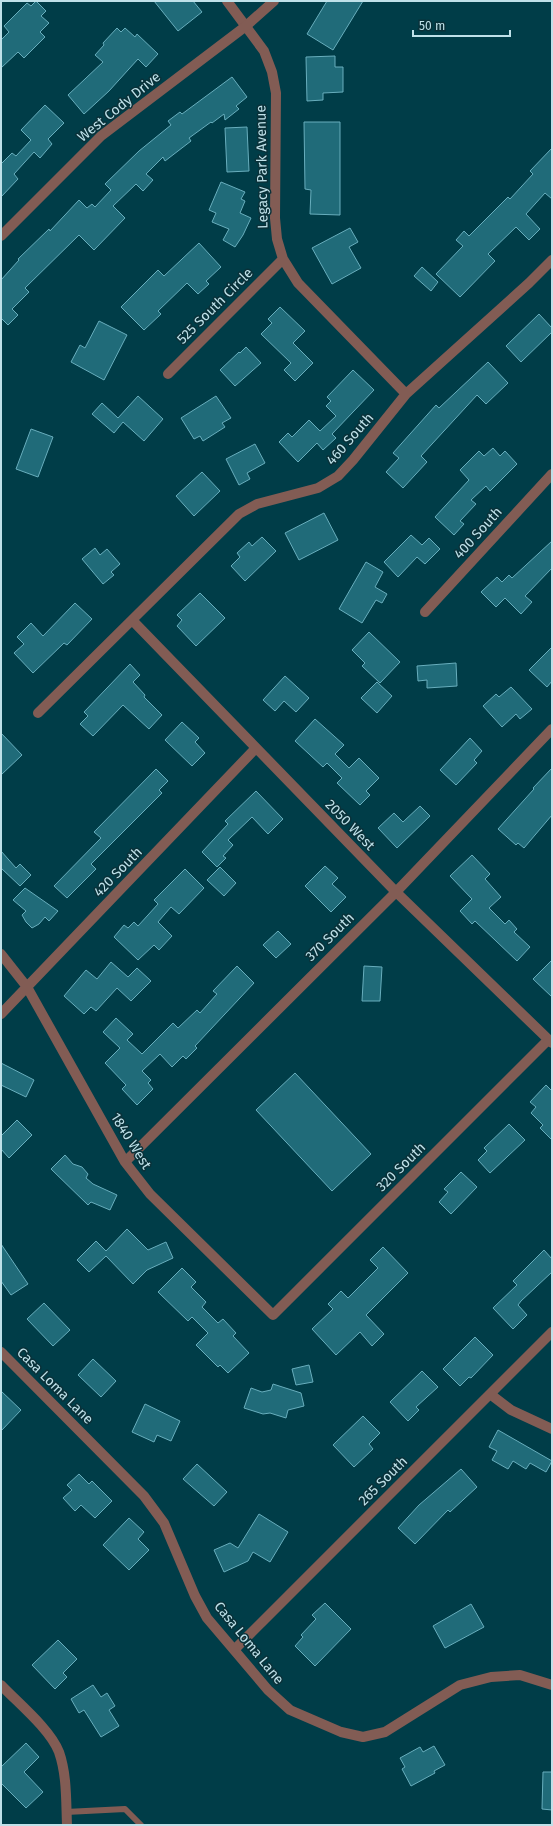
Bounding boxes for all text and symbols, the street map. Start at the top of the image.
scale bar [413,12,510,38]
text: 50 m [419,19,445,33]
street label: West Cody Drive [74,68,164,146]
street label: Legacy Park Avenue [252,105,272,229]
street label: 525 South Circle [173,264,257,348]
street label: 460 South [323,409,377,469]
street label: 400 South [450,504,506,562]
street label: 2050 West [322,796,379,855]
street label: 420 South [90,843,146,901]
street label: 370 South [302,909,358,965]
street label: 1840 West [107,1110,156,1173]
street label: 320 South [373,1139,429,1195]
street label: Casa Loma Lane [13,1344,97,1428]
street label: 265 South [355,1453,411,1509]
street label: Casa Loma Lane [211,1598,287,1688]

